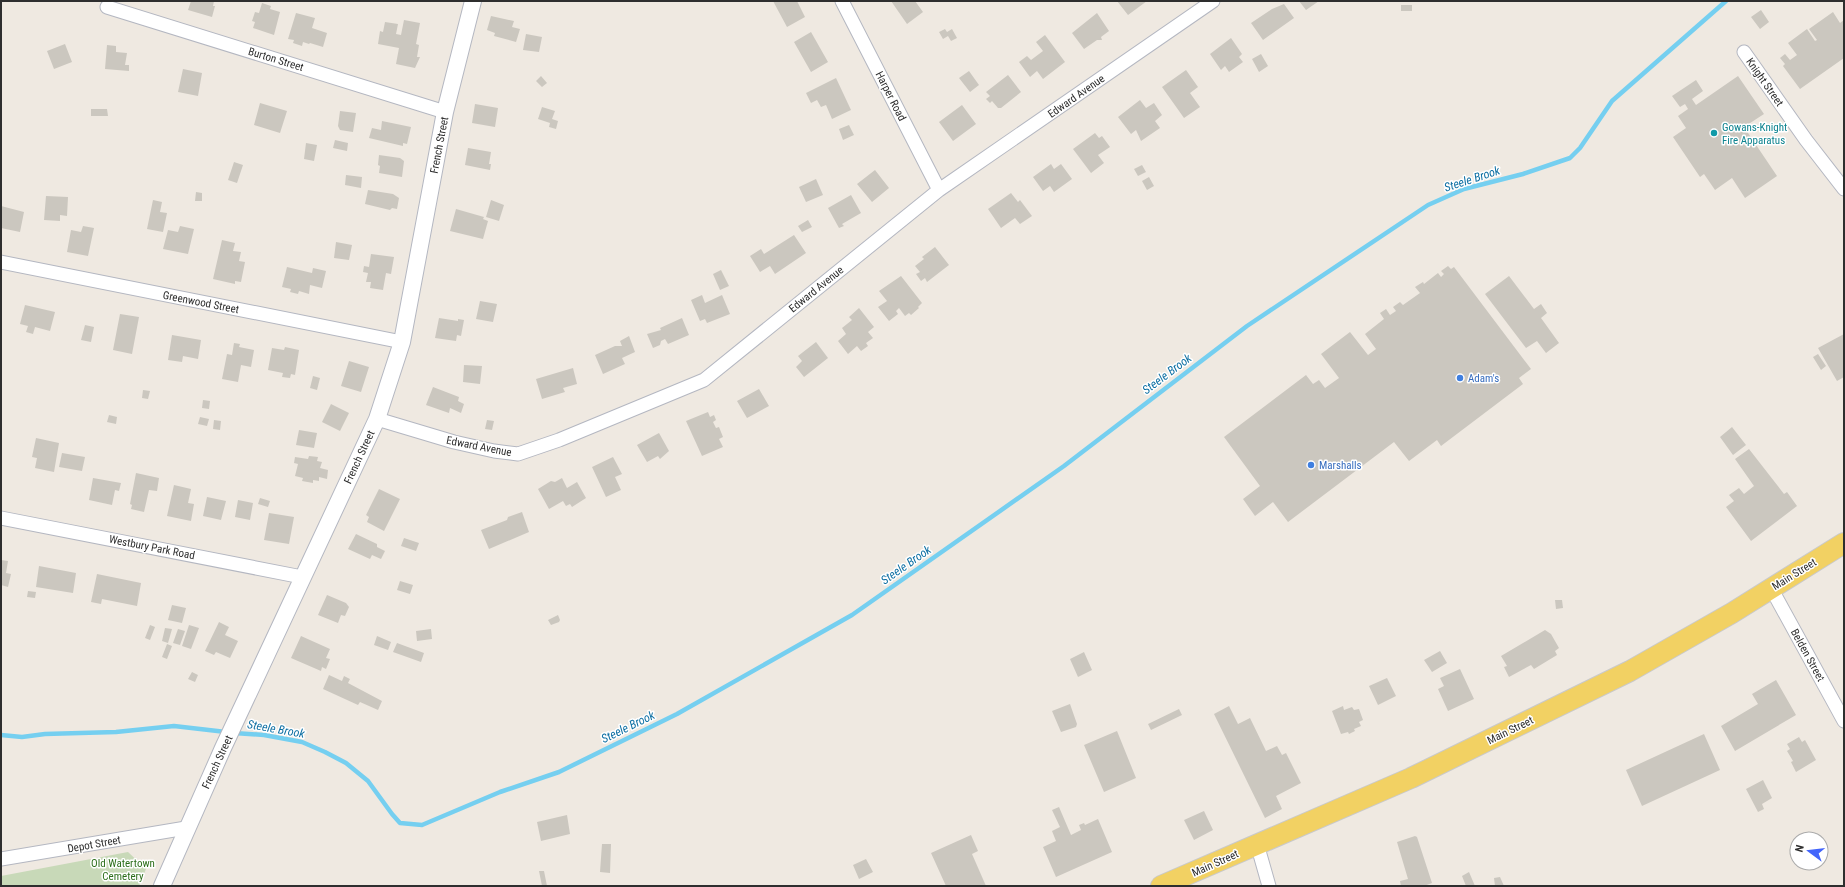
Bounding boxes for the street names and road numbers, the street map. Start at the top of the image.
street label: Burton Street [247,45,305,74]
street label: Knight Street [1743,56,1786,109]
street label: Harper Road [873,69,909,123]
street label: Edward Avenue [1045,72,1107,121]
street label: French Street [428,116,451,175]
street label: Edward Avenue [787,264,846,315]
street label: Greenwood Street [162,289,240,316]
street label: French Street [341,428,378,486]
street label: Edward Avenue [445,434,513,459]
street label: Westbury Park Road [108,533,196,562]
street label: Main Street [1770,556,1819,593]
street label: Belden Street [1788,627,1827,684]
street label: Main Street [1485,714,1535,747]
street label: French Street [199,733,236,791]
street label: Depot Street [66,833,122,856]
street label: Main Street [1190,847,1241,880]

